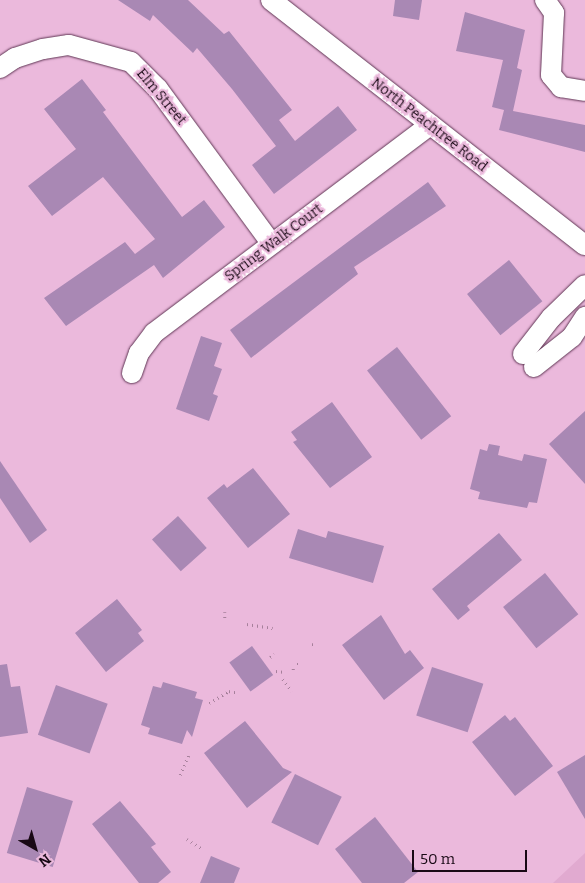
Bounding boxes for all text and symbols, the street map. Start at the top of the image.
street label: Elm Street [133,65,189,129]
street label: North Peachtree Road [368,74,490,176]
street label: Spring Walk Court [222,201,326,285]
north arrow [10,823,60,873]
scale bar [415,840,530,872]
text: N [35,850,54,870]
text: 50 m [420,850,455,868]

